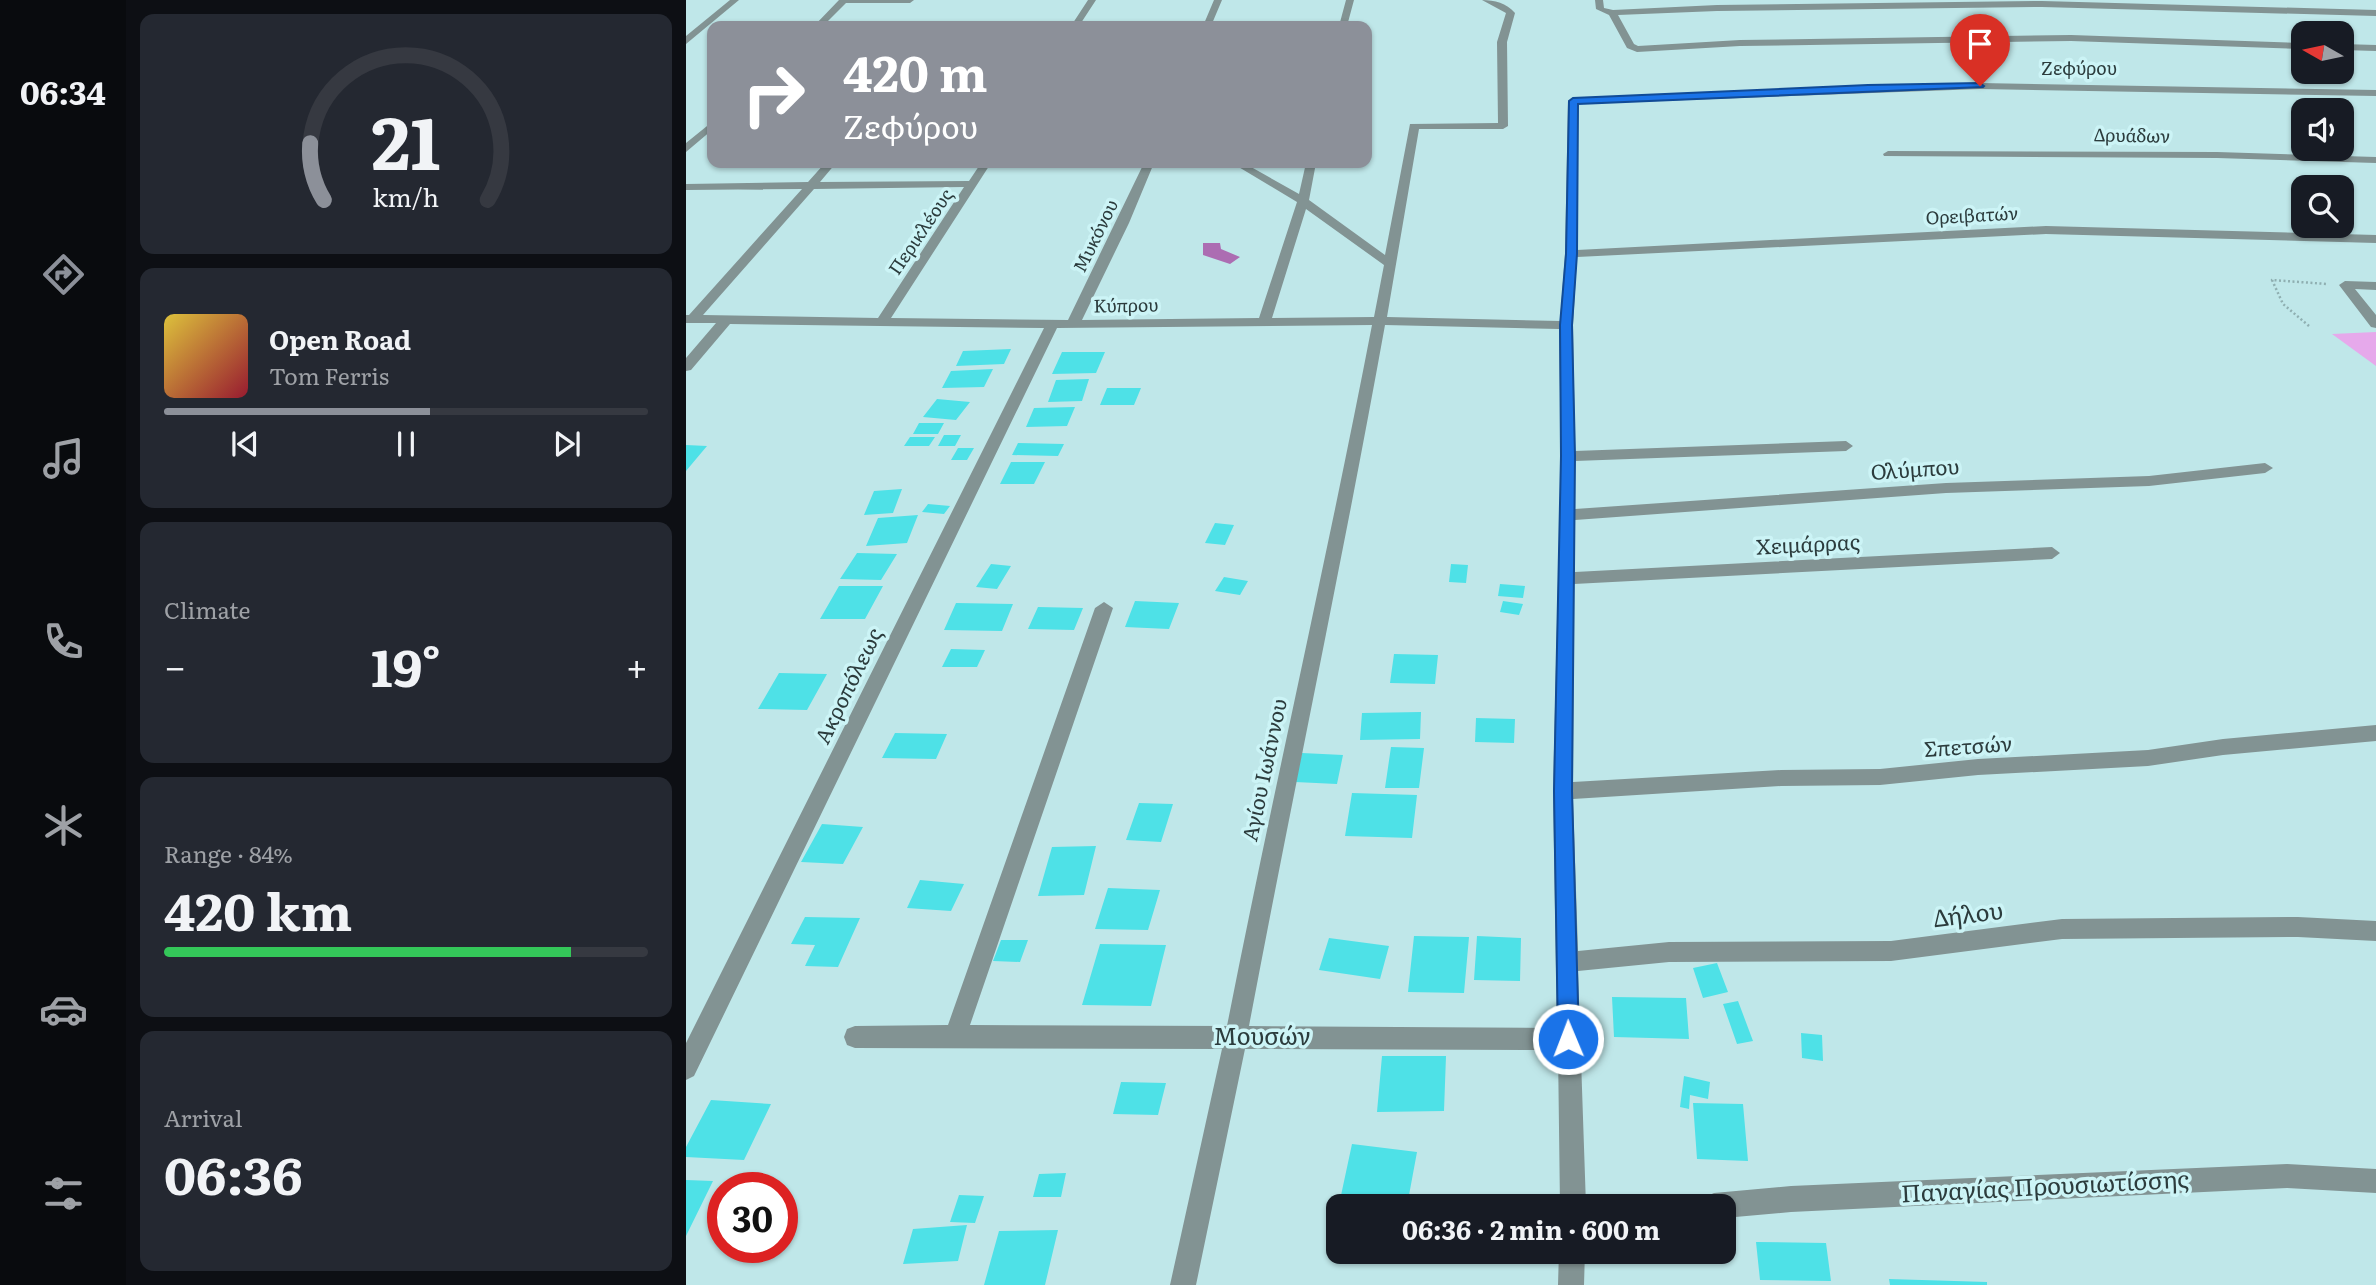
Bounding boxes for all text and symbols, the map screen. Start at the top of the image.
pin [1950,14,2010,86]
north arrow [2291,21,2354,84]
map controls [2291,21,2354,238]
icon: arrive [1961,25,1999,63]
text: 420 m [843,34,988,107]
icon: right [728,49,819,140]
street label: Ζεφύρου [2041,54,2117,81]
text: 06:34 [20,67,106,115]
text: 21 [371,84,441,192]
button: sound [2291,98,2354,161]
text: Ζεφύρου [843,101,978,149]
street label: Δρυάδων [2094,120,2171,149]
button: search [2291,175,2354,238]
text: km/h [373,178,439,215]
street label: Περικλέους [881,182,959,280]
street label: Μυκόνου [1065,194,1124,276]
street label: Ορειβατών [1925,199,2019,230]
icon: directions [39,250,88,299]
street label: Κύπρου [1093,290,1159,319]
text: Open Road [269,319,411,358]
text: Tom Ferris [269,358,389,392]
icon: previous [226,425,264,463]
icon: pause [387,425,425,463]
icon: next [548,425,586,463]
icon: music [39,434,88,483]
street label: Ολύμπου [1869,449,1960,486]
street label: Χειμάρρας [1755,524,1861,561]
text: Climate [164,592,250,626]
icon: phone [39,617,88,666]
street label: Ακροπόλεως [805,622,888,748]
text: 19° [371,626,441,703]
text: − [164,636,186,693]
text: + [626,636,648,693]
street label: Αγίου Ιωάννου [1232,695,1293,844]
street label: Σπετσών [1923,726,2013,763]
icon: climate [39,801,88,850]
text: Range · 84% [164,836,293,870]
text: 420 km [164,870,352,947]
street label: Δήλου [1931,891,2005,934]
icon: car [39,985,88,1034]
position arrow [1531,1002,1605,1076]
street label: Μουσών [1213,1017,1311,1052]
text: Arrival [164,1100,243,1134]
text: 06:36 [164,1134,303,1211]
street label: Παναγίας Προυσιωτίσσης [1900,1159,2190,1210]
icon: filters [39,1169,88,1218]
speed limit sign: 30 [707,1172,798,1263]
text: 06:36 · 2 min · 600 m [1402,1209,1660,1248]

